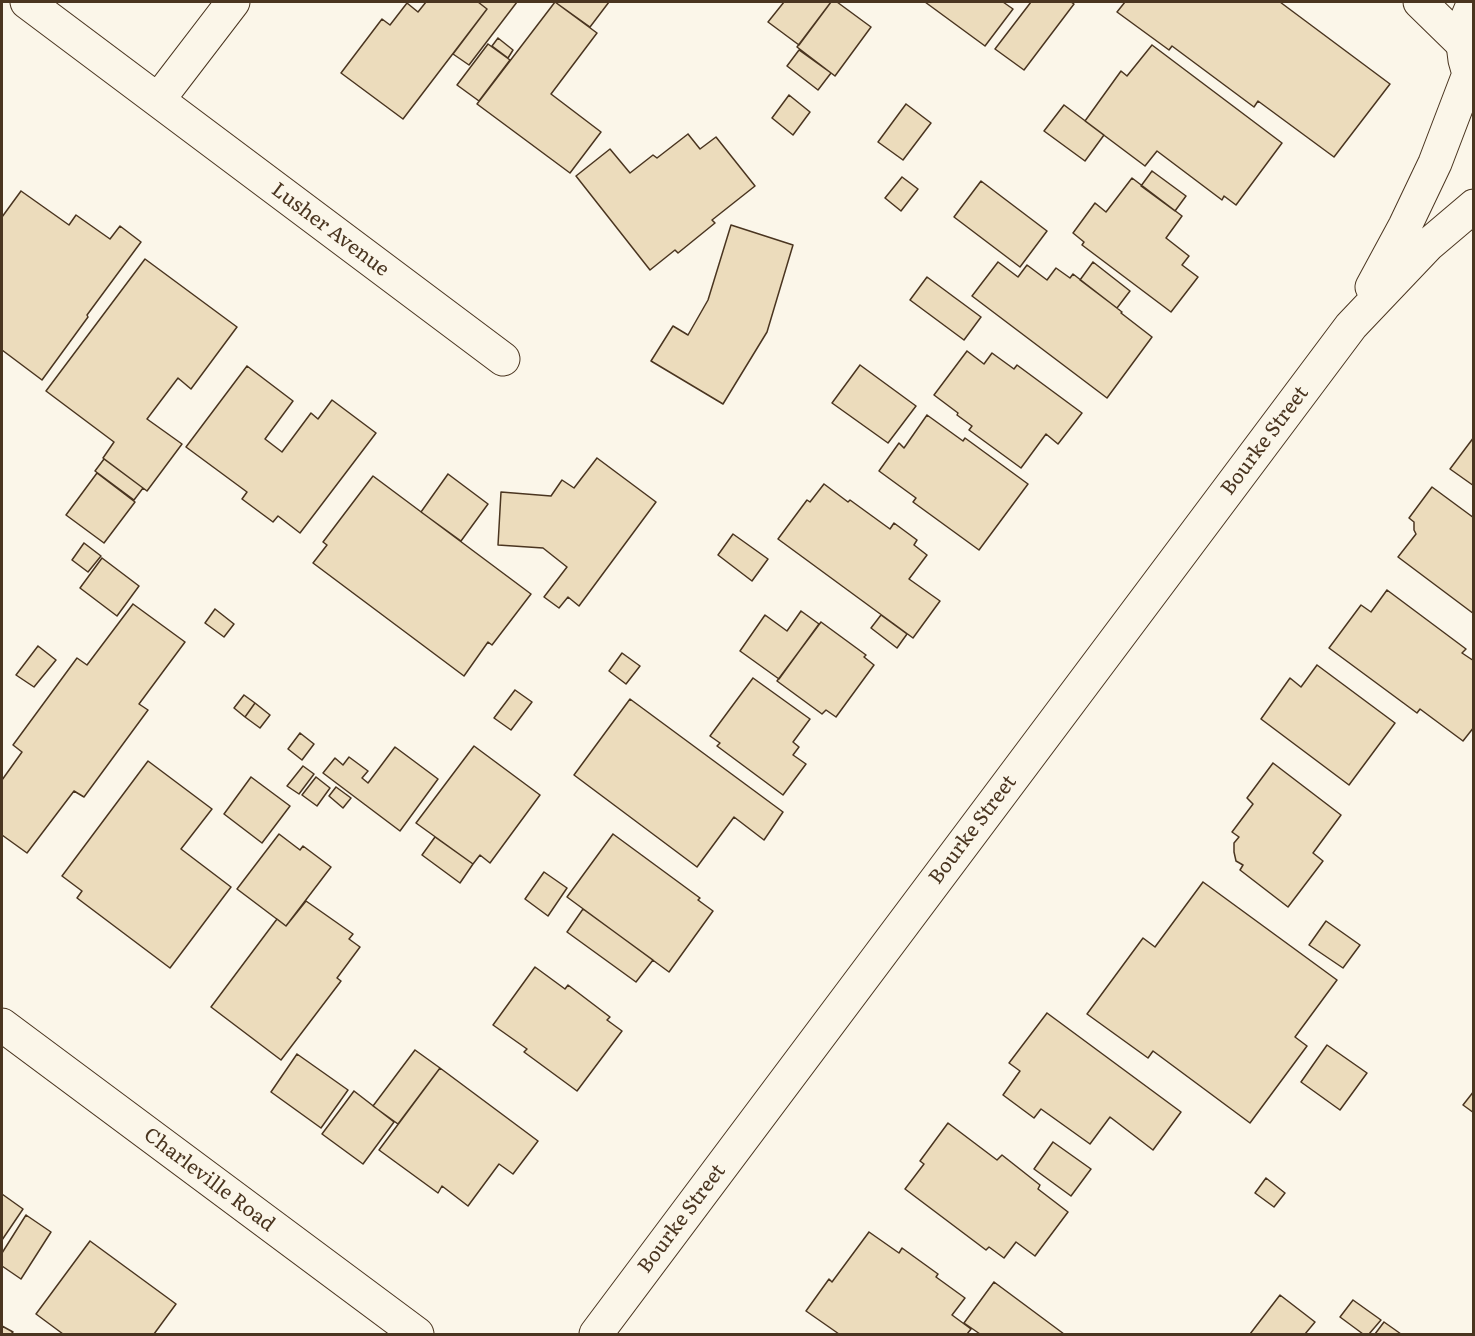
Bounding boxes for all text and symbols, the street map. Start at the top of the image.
street label: Lusher Avenue [266,178,394,282]
street label: Bourke Street [1216,382,1314,500]
street label: Bourke Street [924,771,1022,889]
street label: Charleville Road [139,1123,279,1237]
street label: Bourke Street [633,1160,731,1278]

